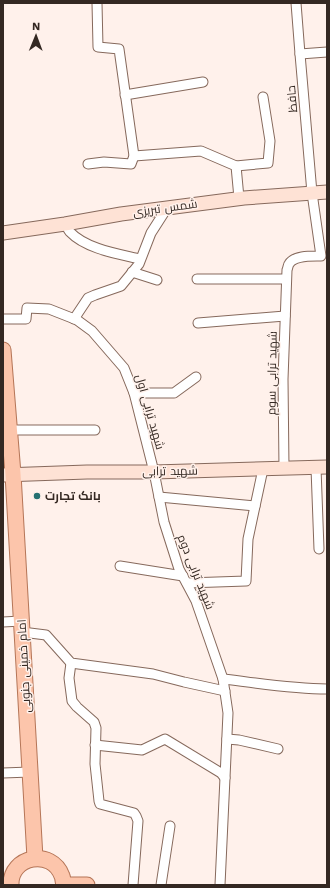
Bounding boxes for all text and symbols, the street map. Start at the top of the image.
north arrow [16,16,56,56]
text: N [32,20,40,33]
street label: حافظ [284,85,300,113]
street label: شمس تبریزی [132,197,198,219]
street label: شهید ترابی سوم [264,331,281,415]
street label: شهید ترابی اول [133,373,167,451]
street label: شهید ترابی [142,464,198,478]
place label: بانک تجارت [45,489,101,504]
marker: بانک تجارت [32,491,42,501]
street label: شهید ترابی دوم [174,532,217,612]
street label: امام خمینی جنوبی [15,619,34,713]

